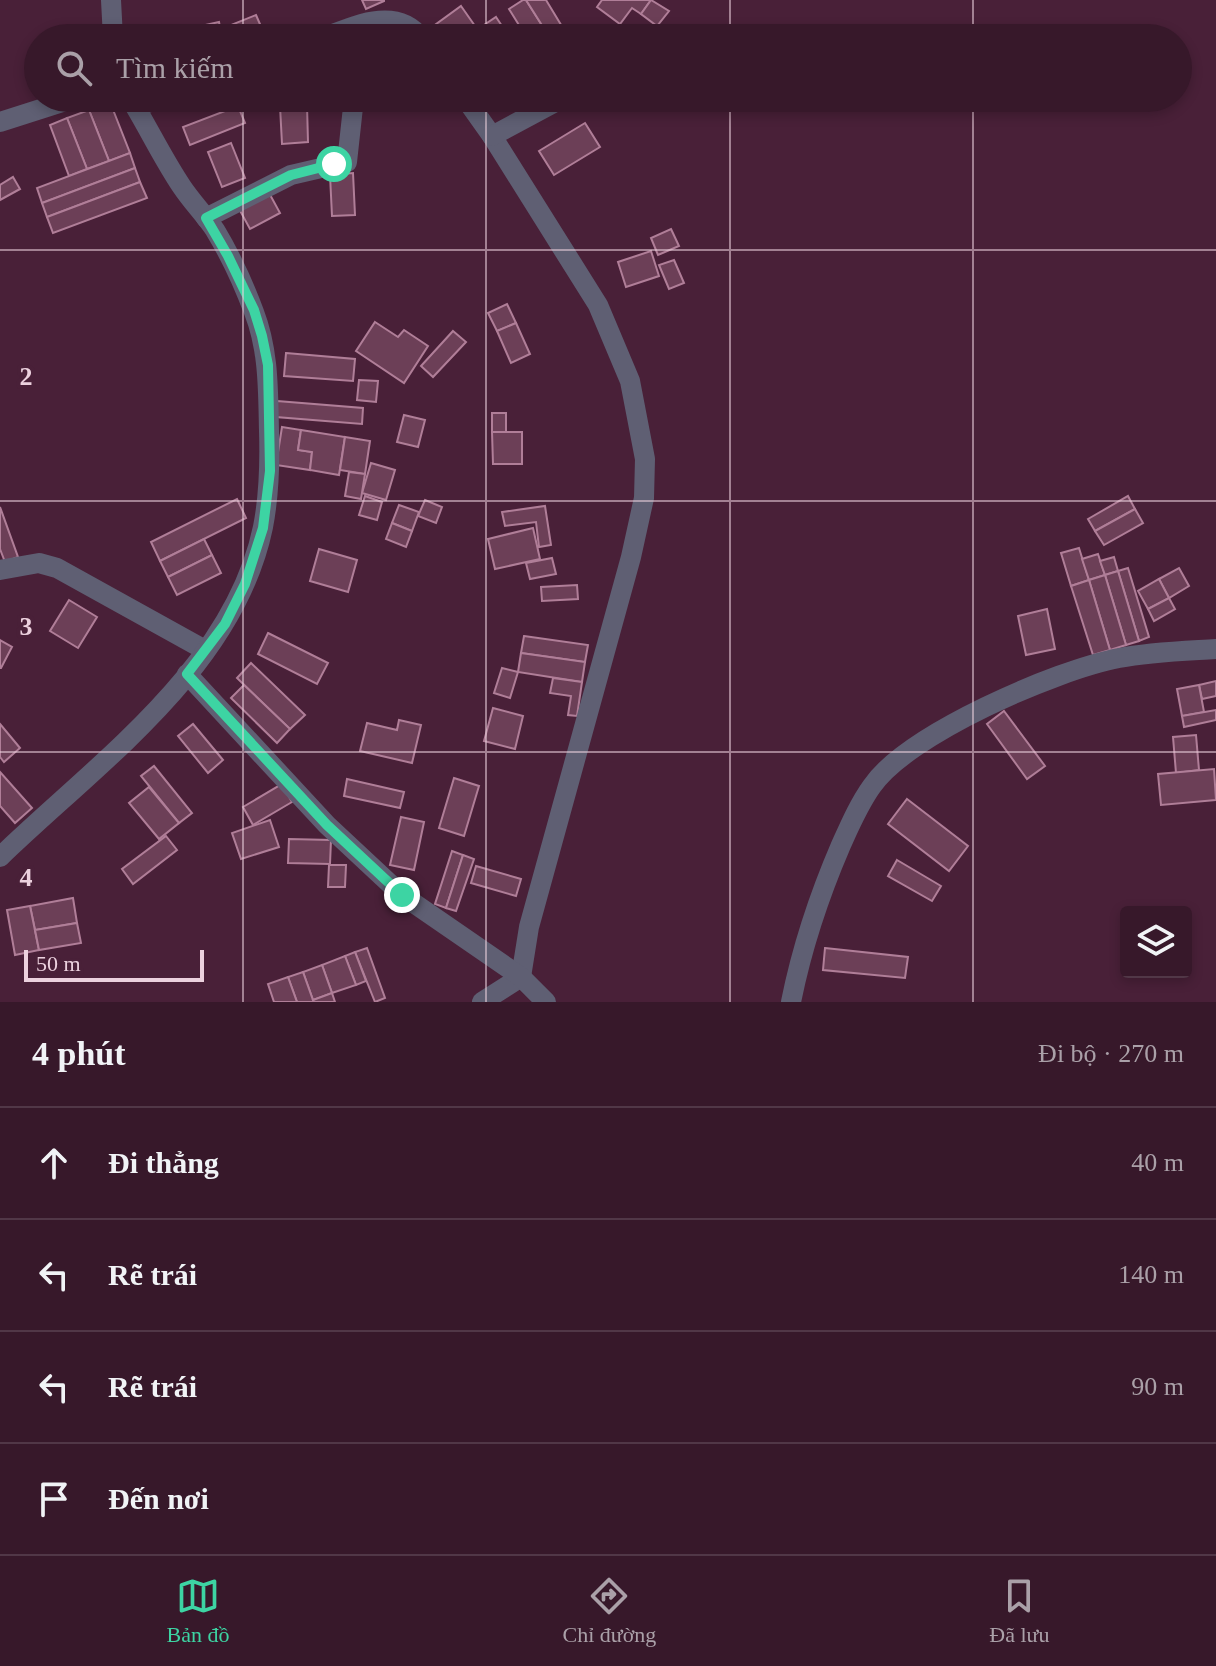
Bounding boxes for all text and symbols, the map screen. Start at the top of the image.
search box [24,24,1192,112]
icon: search [52,46,96,90]
text: Tìm kiếm [116,51,233,84]
route start [316,146,352,182]
text: 2 [20,362,33,391]
text: 3 [20,612,33,641]
text: 4 [20,863,33,892]
route end [384,877,420,913]
map controls [1120,906,1192,978]
button: layers [1120,906,1192,978]
scale bar [24,946,204,982]
text: 50 m [36,951,81,976]
text: 4 phút [32,1035,126,1072]
text: Đi bộ · 270 m [1038,1039,1184,1068]
icon: ahead [32,1141,76,1185]
text: Đi thẳng [108,1146,219,1179]
text: 40 m [1131,1148,1184,1177]
icon: left [32,1253,76,1297]
text: Rẽ trái [108,1258,197,1291]
text: 140 m [1118,1260,1184,1289]
icon: left [32,1365,76,1409]
text: Rẽ trái [108,1370,197,1403]
text: 90 m [1131,1372,1184,1401]
icon: arrive [32,1477,76,1521]
text: Đến nơi [108,1482,209,1515]
tab: Bản đồ [167,1574,229,1648]
tab: Chỉ đường [562,1574,656,1648]
tab: Đã lưu [989,1574,1050,1648]

